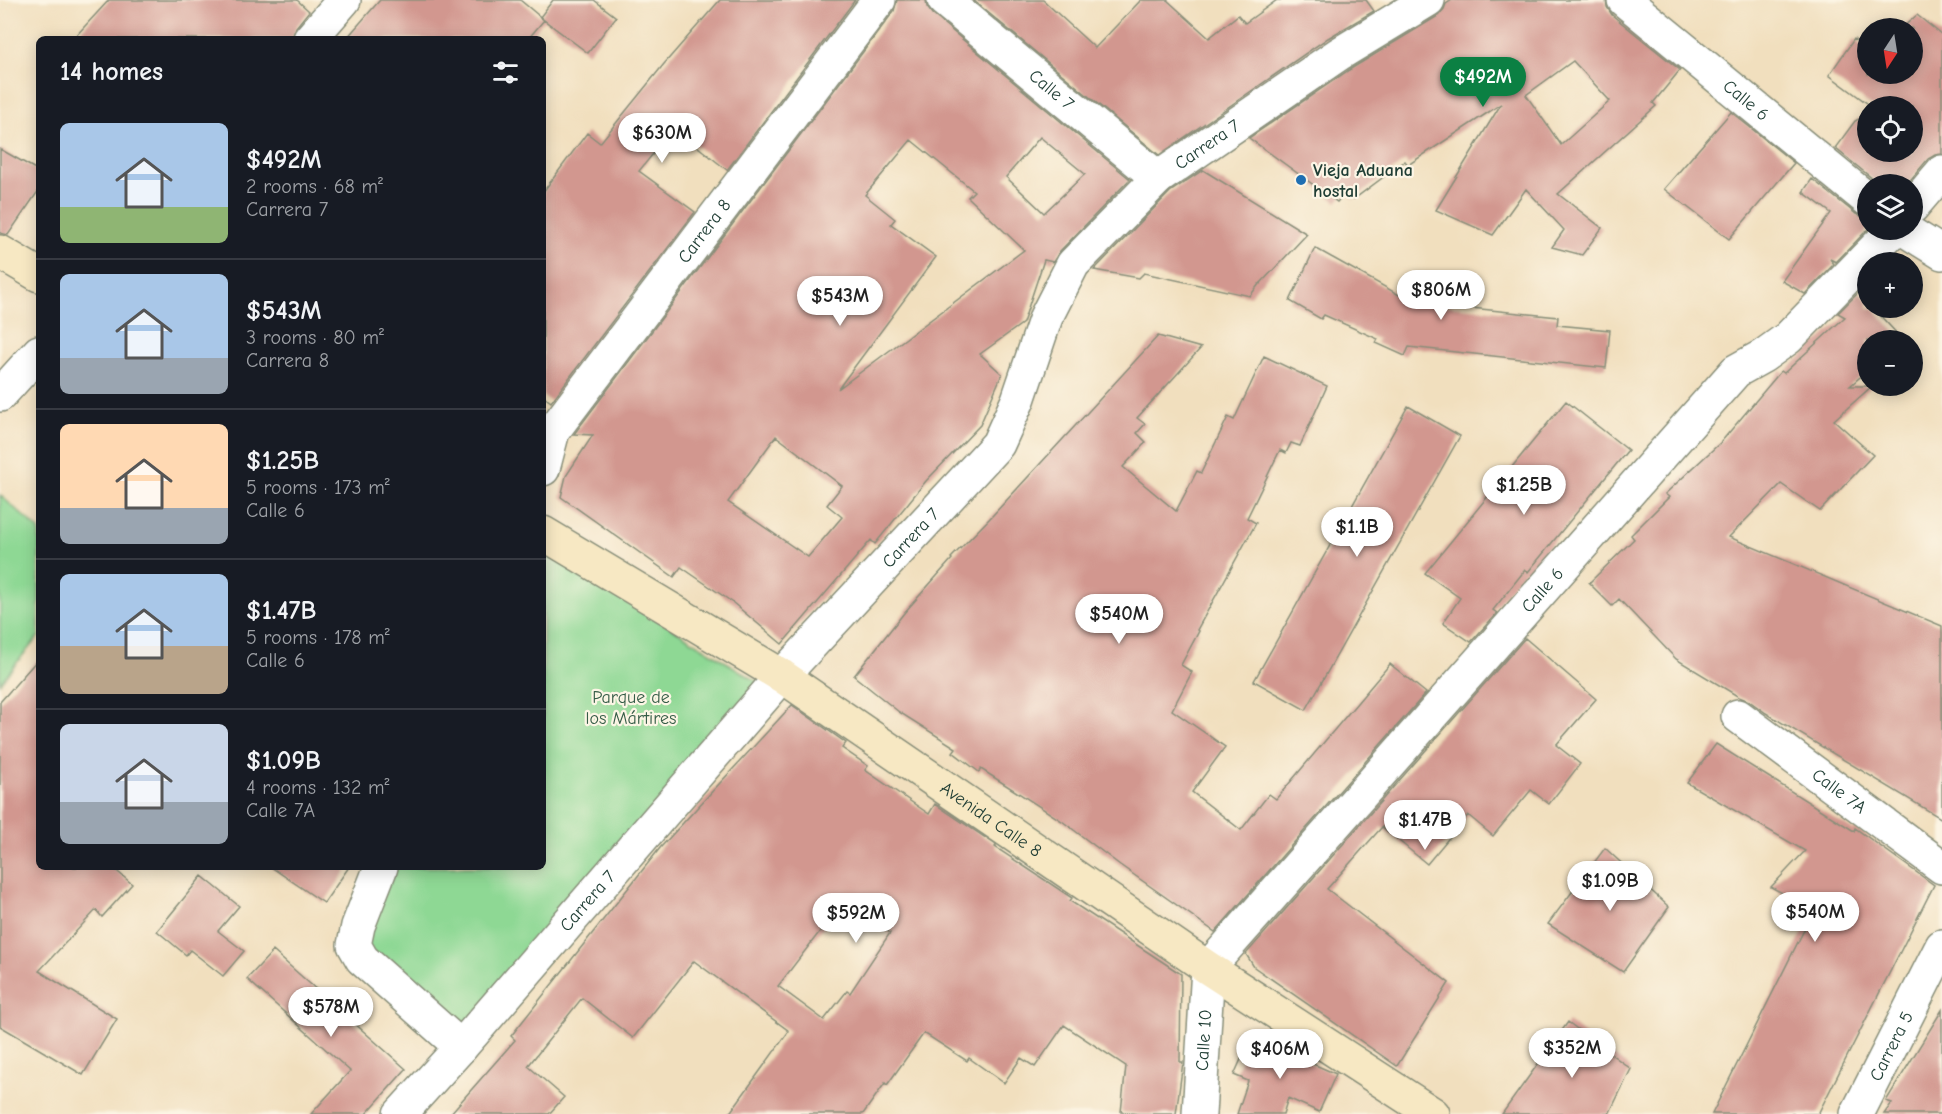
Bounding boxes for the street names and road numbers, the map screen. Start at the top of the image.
street label: Calle 7 [1025,65,1079,114]
street label: Calle 6 [1719,75,1773,125]
street label: Carrera 7 [1171,115,1244,174]
street label: Carrera 8 [673,195,735,267]
street label: Carrera 7 [878,503,944,572]
street label: Calle 6 [1517,563,1568,617]
street label: Calle 7A [1808,764,1871,818]
street label: Avenida Calle 8 [936,777,1046,861]
street label: Carrera 7 [555,866,620,936]
street label: Carrera 5 [1865,1008,1918,1084]
street label: Calle 10 [1191,1009,1216,1071]

